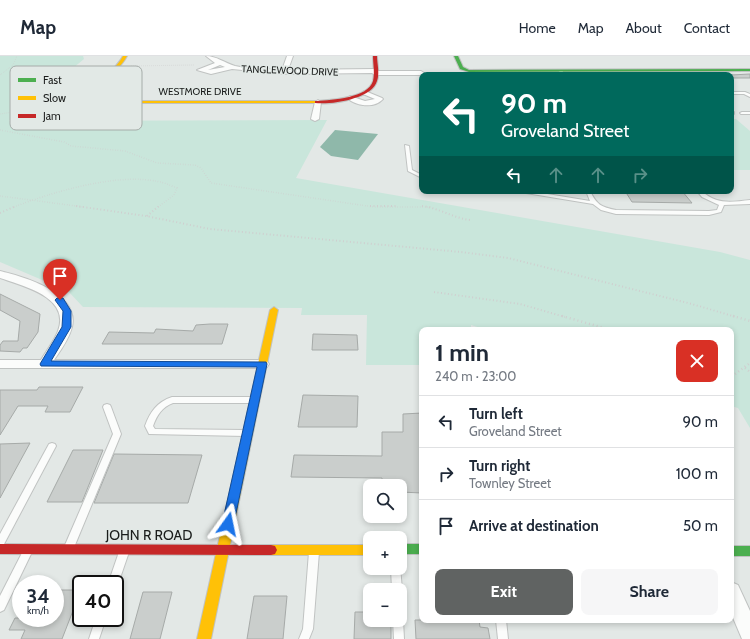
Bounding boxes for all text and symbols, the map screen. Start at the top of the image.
text: Map [20,16,56,39]
text: Home [519,19,556,37]
text: Map [578,19,603,37]
text: About [625,19,662,37]
text: Contact [684,19,730,37]
street label: TANGLEWOOD DRIVE [241,62,339,79]
legend [10,66,142,130]
text: Fast [43,73,62,87]
street label: WESTMORE DRIVE [159,85,242,98]
text: 90 m [501,86,567,120]
icon: left [435,88,487,140]
text: Slow [43,91,66,105]
text: Jam [42,109,61,123]
text: Groveland Street [501,120,629,142]
icon: left [503,164,525,186]
icon: ahead [545,164,567,186]
icon: ahead [587,164,609,186]
icon: right [629,164,651,186]
pin [43,259,77,300]
icon: arrive [49,265,71,287]
text: 1 min [435,338,489,367]
button: close [676,340,718,382]
text: 240 m · 23:00 [435,368,516,384]
text: Turn left [469,405,523,423]
icon: left [435,411,457,433]
text: 90 m [682,413,718,431]
text: Groveland Street [469,423,562,439]
text: Turn right [469,457,530,475]
icon: right [435,463,457,485]
text: 100 m [676,465,718,483]
text: Townley Street [469,475,551,491]
map controls [363,479,407,627]
button: search [363,479,407,523]
position arrow [207,503,249,545]
icon: arrive [435,515,457,537]
text: Arrive at destination [469,517,599,535]
text: 50 m [683,517,718,535]
street label: JOHN R ROAD [105,526,192,544]
button: + [363,531,407,575]
button: Exit [435,569,573,615]
button: Share [581,569,718,615]
speed limit sign: 40 [72,575,124,627]
button: − [363,583,407,627]
text: 34 [26,584,50,608]
text: km/h [27,604,49,617]

